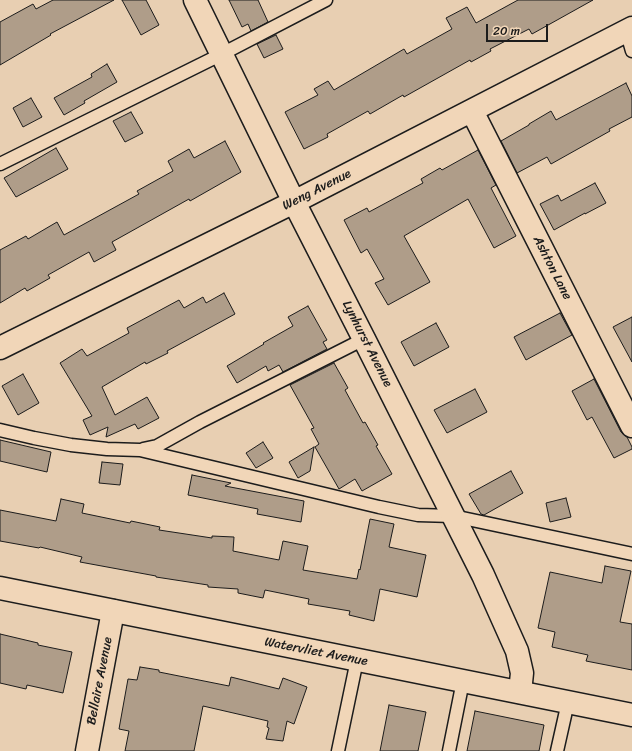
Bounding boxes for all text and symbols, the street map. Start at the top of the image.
scale bar [488,16,550,42]
text: 20 m [493,20,520,42]
street label: Weng Avenue [280,166,354,214]
street label: Ashton Lane [529,233,575,303]
street label: Lynhurst Avenue [338,298,396,390]
street label: Watervliet Avenue [263,634,369,670]
street label: Bellaire Avenue [84,636,116,726]

